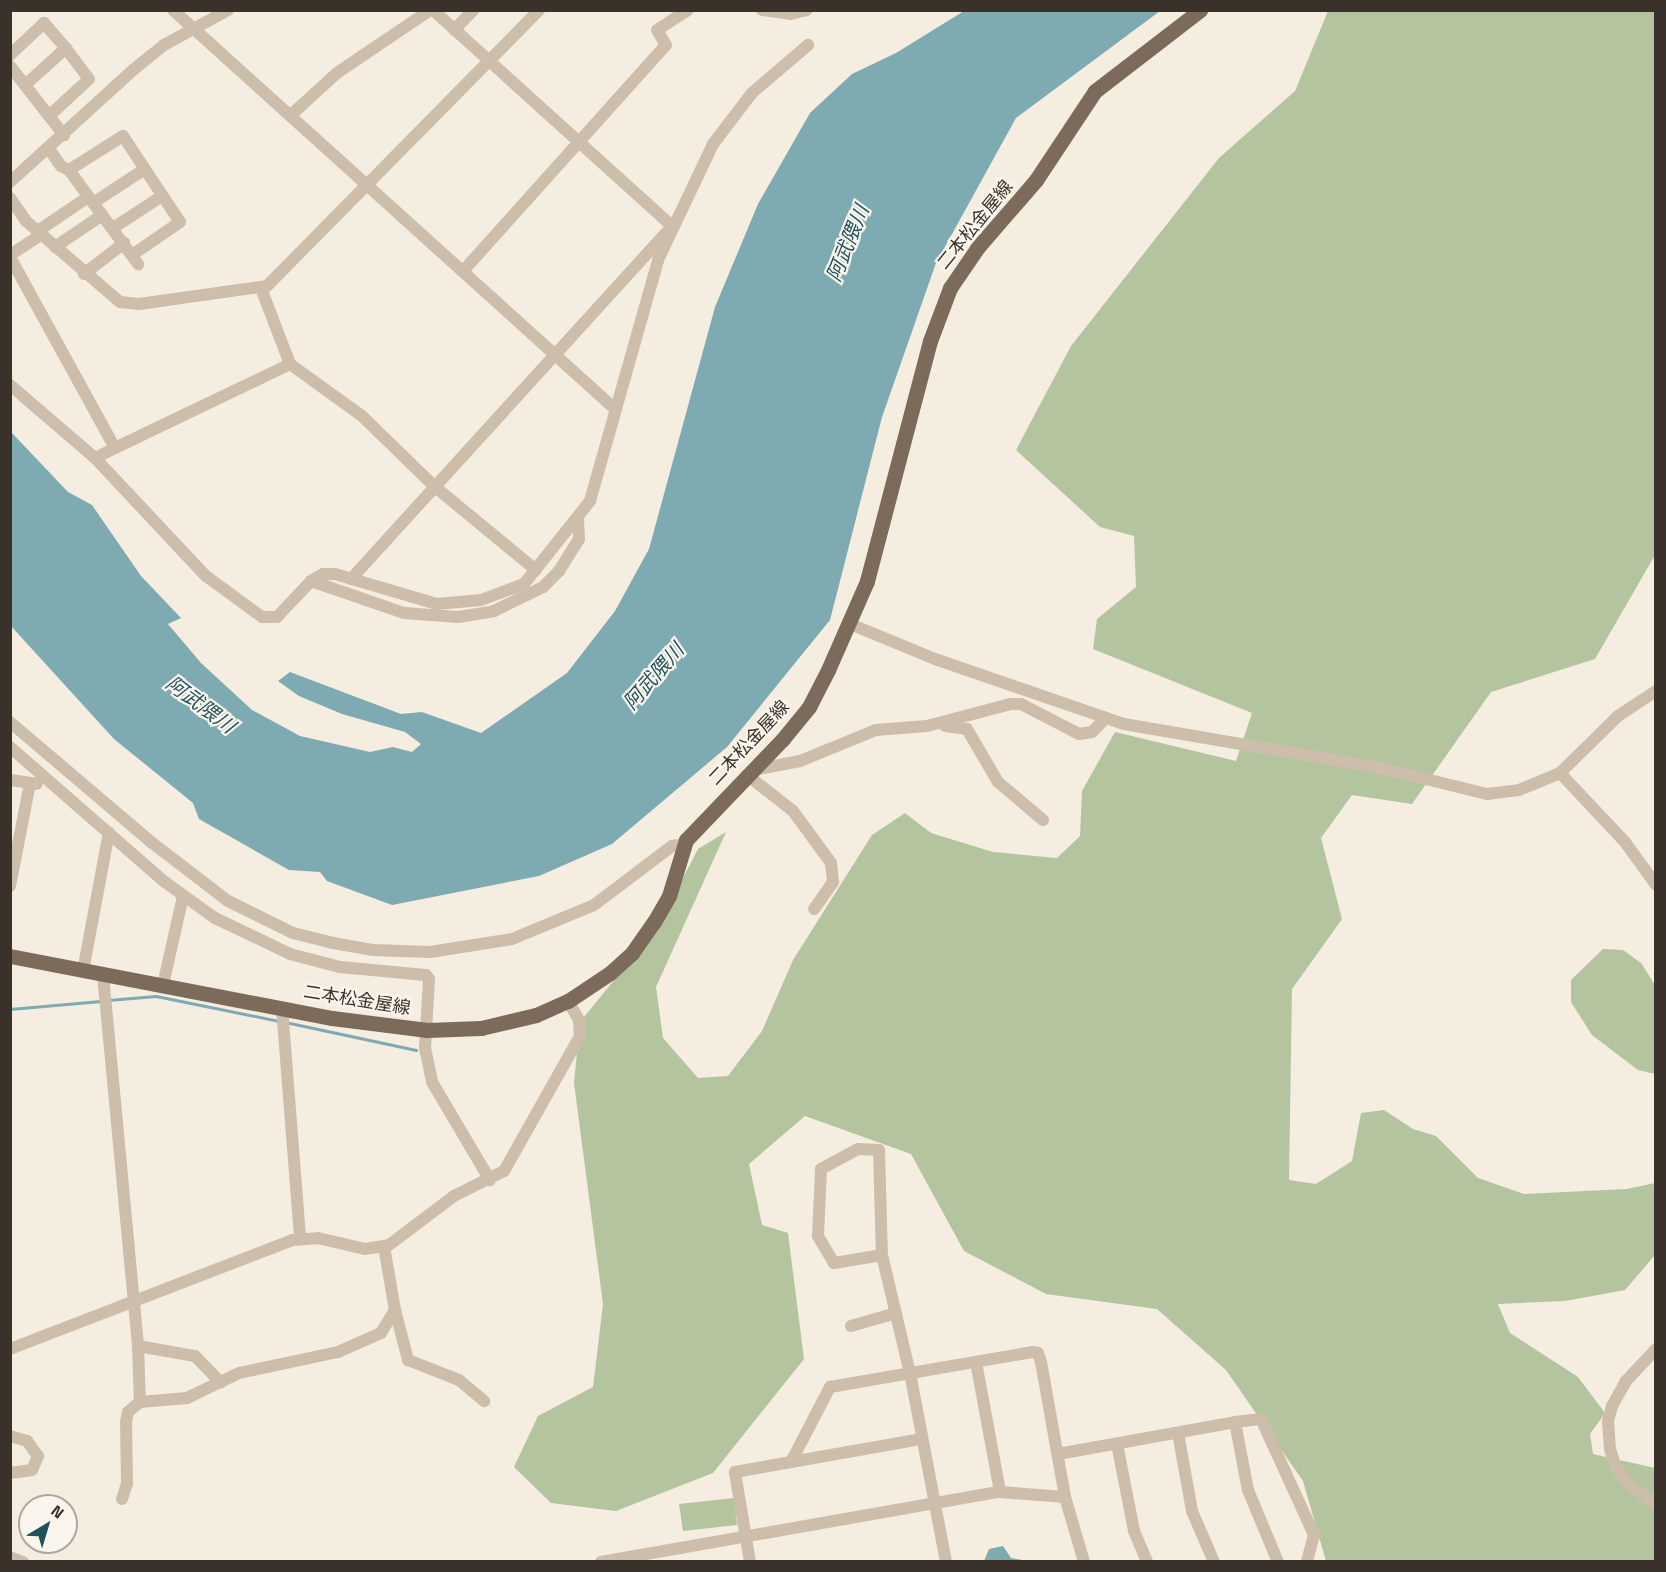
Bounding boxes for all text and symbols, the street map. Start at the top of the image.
street label: 二本松金屋線 [933,176,1017,274]
water label: 阿武隈川 [821,201,873,285]
water label: 阿武隈川 [618,638,688,714]
water label: 阿武隈川 [162,670,240,738]
street label: 二本松金屋線 [704,696,794,790]
street label: 二本松金屋線 [302,981,412,1019]
north arrow [18,1494,78,1554]
text: N [46,1499,70,1524]

